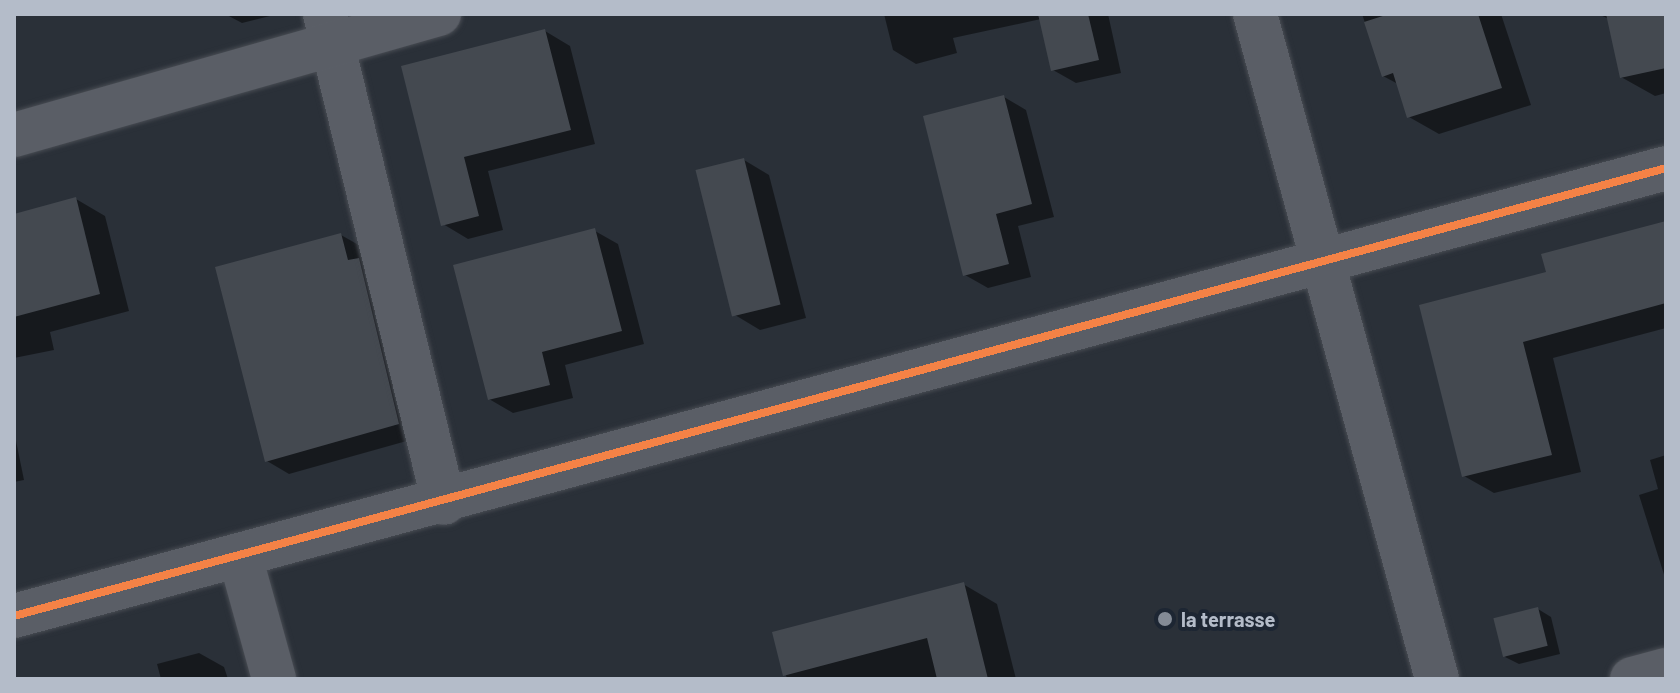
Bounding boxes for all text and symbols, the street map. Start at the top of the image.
place label: la terrasse [1181,607,1275,631]
marker: la terrasse [1156,610,1174,628]

